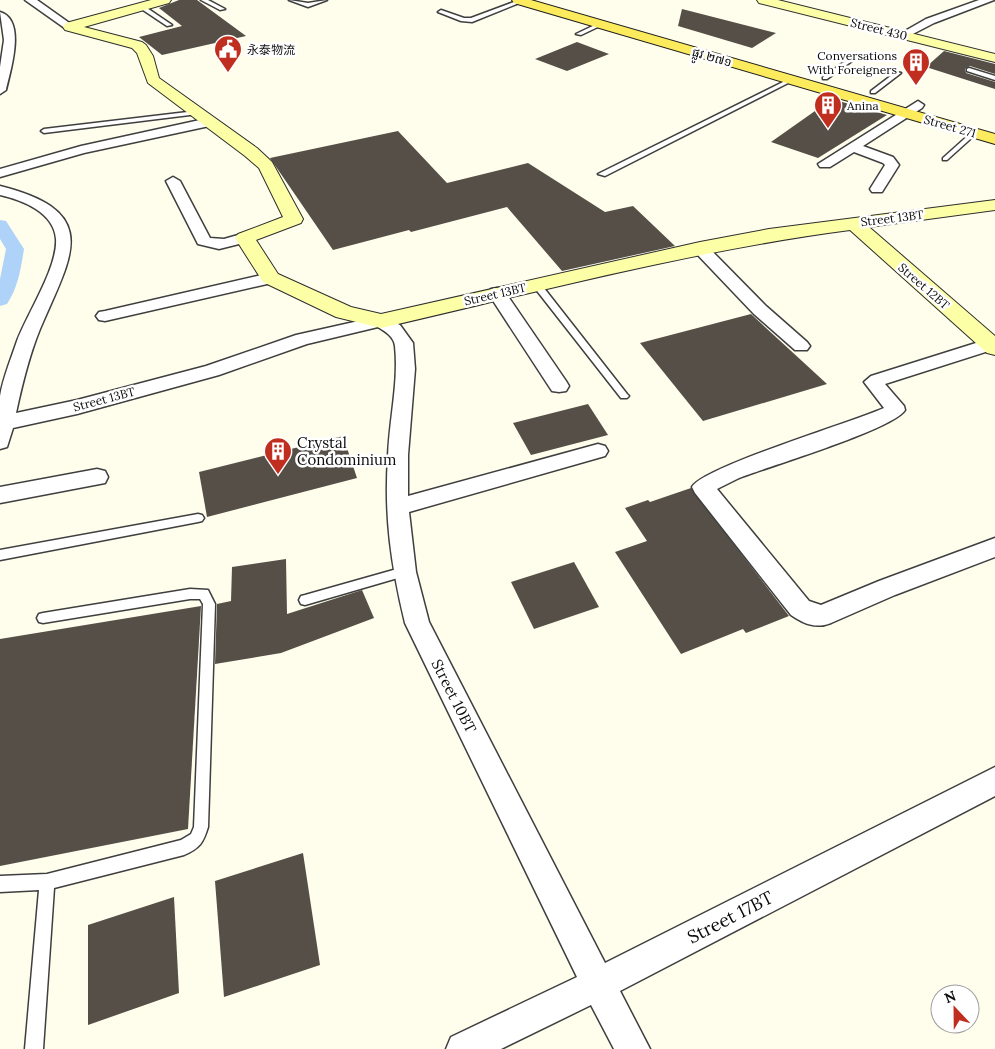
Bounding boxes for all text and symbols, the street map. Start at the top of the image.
street label: Street 430 [849,15,909,43]
public building icon: 永泰物流 [213,34,243,73]
place label: 永泰物流 [247,42,295,57]
street label: ផ្លូវ ២៧១ [689,44,734,73]
building icon: Conversations With Foreigners [901,47,931,86]
place label: Conversations With Foreigners [807,48,897,77]
building icon: Anina [813,90,843,129]
place label: Anina [846,98,879,113]
street label: Street 271 [922,111,978,141]
street label: Street 13BT [860,207,925,229]
street label: Street 12BT [895,260,953,313]
street label: Street 13BT [462,280,528,308]
street label: Street 13BT [72,383,137,414]
place label: Crystal Condominium [297,433,396,469]
building icon: Crystal Condominium [263,436,293,475]
street label: Street 10BT [427,656,481,736]
street label: Street 17BT [683,885,777,948]
north arrow [930,984,980,1034]
text: N [942,987,959,1007]

